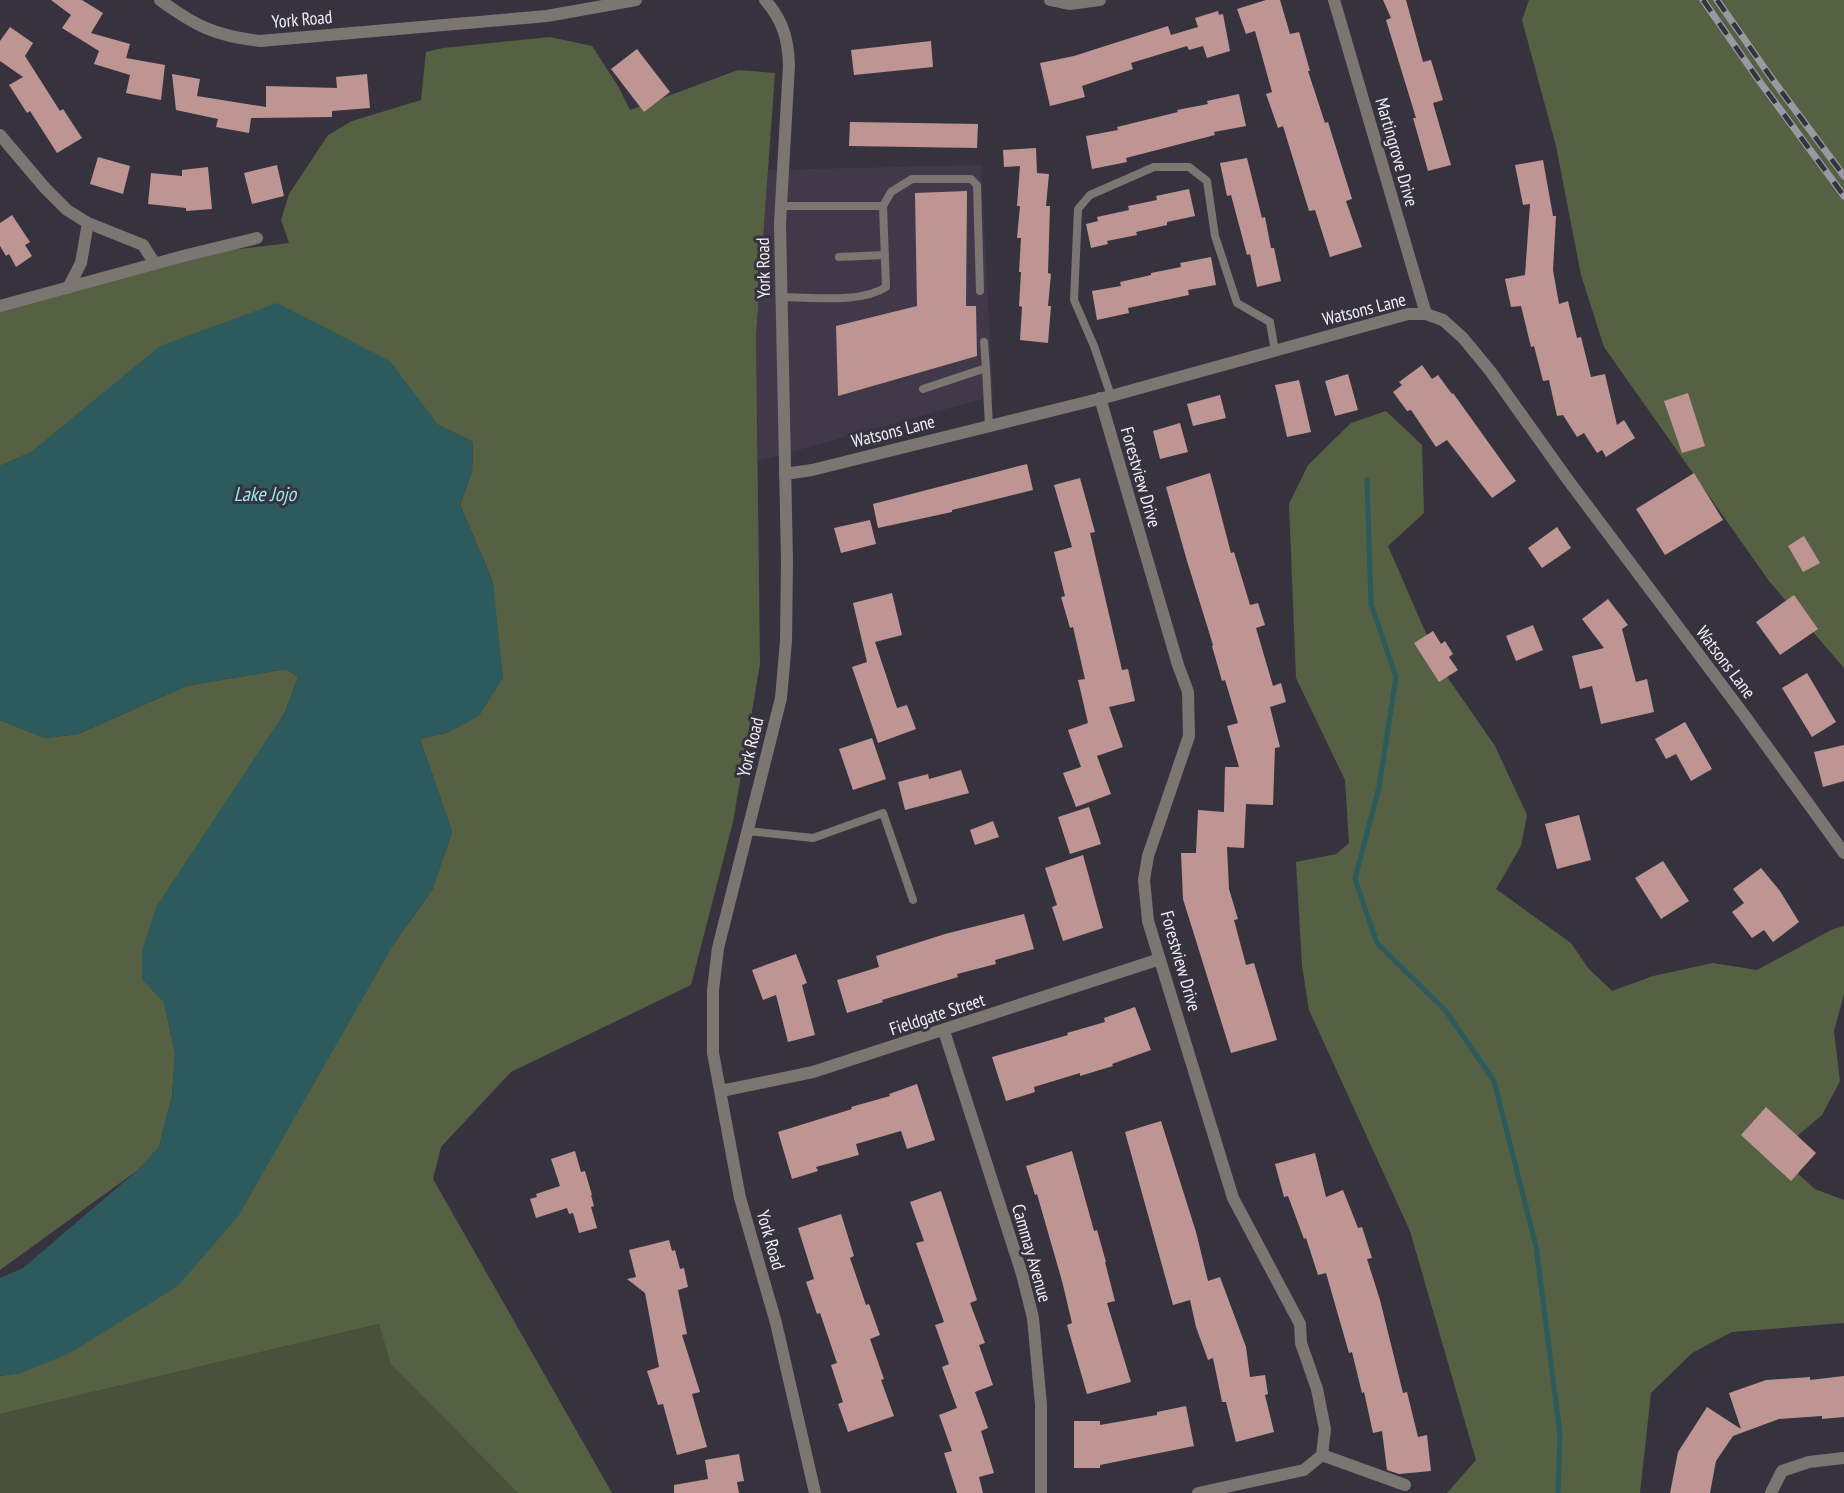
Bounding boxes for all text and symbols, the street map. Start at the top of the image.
street label: York Road [271,5,333,33]
street label: Martingrove Drive [1371,95,1423,209]
street label: York Road [751,237,775,299]
street label: Watsons Lane [1320,288,1408,330]
street label: Watsons Lane [849,410,937,452]
street label: Forestview Drive [1116,424,1166,530]
water label: Lake Jojo [234,481,298,507]
street label: Watsons Lane [1691,621,1761,703]
street label: York Road [732,715,768,779]
street label: Forestview Drive [1156,908,1206,1014]
street label: Fieldgate Street [886,988,988,1040]
street label: Cammay Avenue [1007,1201,1057,1305]
street label: York Road [752,1208,790,1272]

